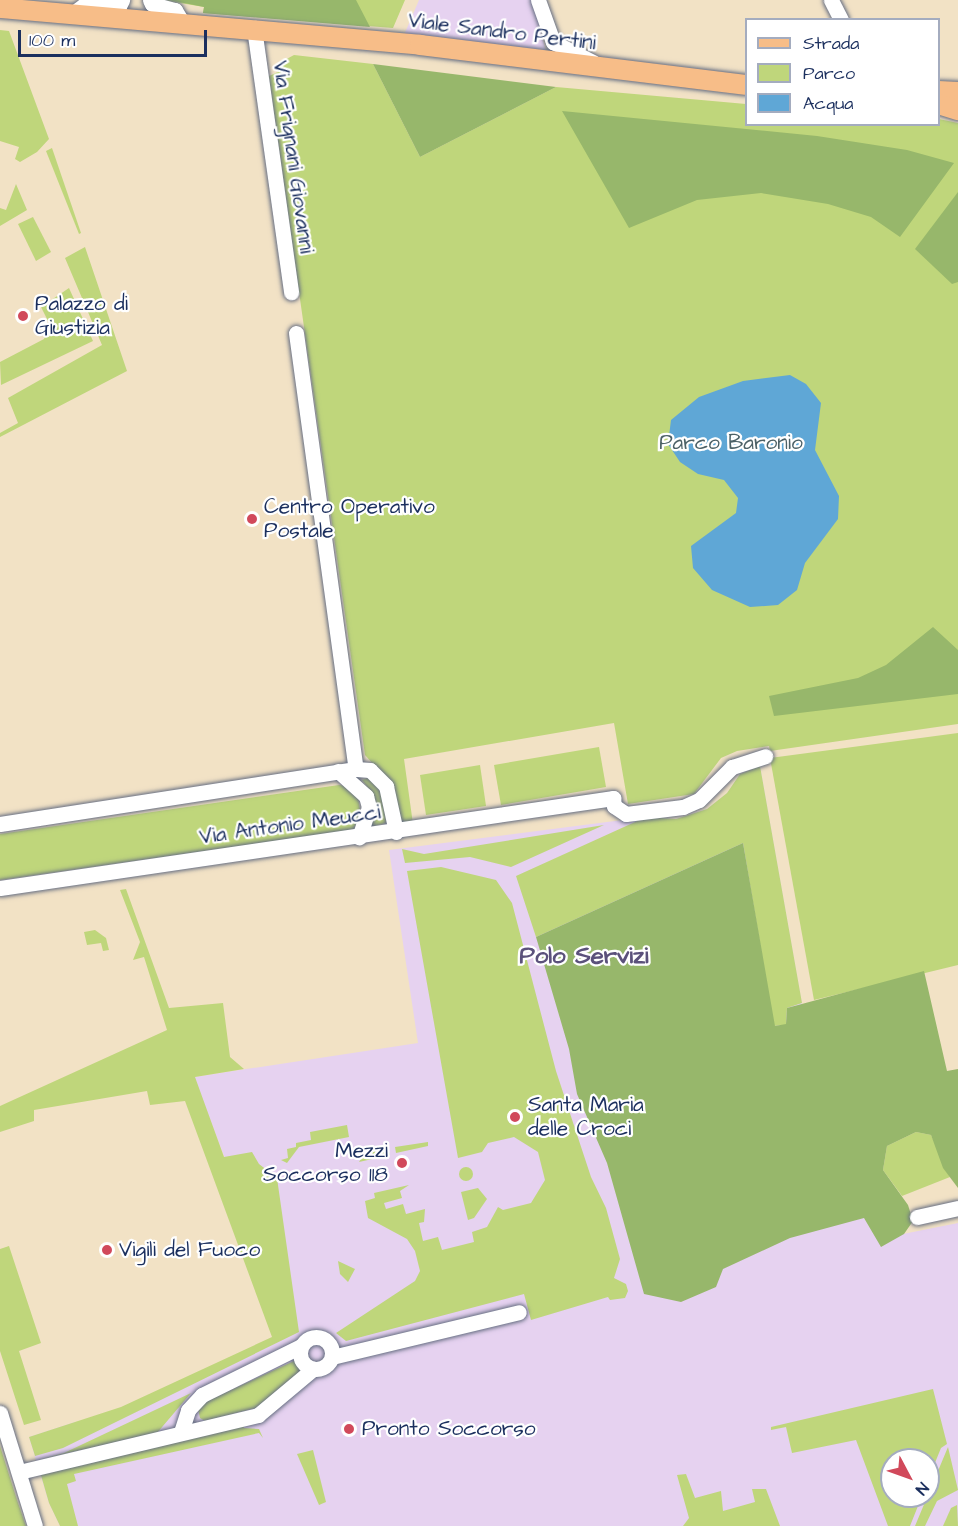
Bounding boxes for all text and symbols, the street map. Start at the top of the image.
street label: Viale Sandro Pertini [407,8,597,56]
scale bar [21,18,210,56]
legend [745,18,940,126]
text: 100 m [29,28,75,53]
text: Strada [803,31,859,56]
street label: Via Frignani Giovanni [267,59,319,255]
text: Parco [803,61,855,86]
text: Acqua [803,91,853,116]
place label: Palazzo di Giustizia [35,291,128,341]
marker: Palazzo di Giustizia [16,309,30,323]
park label: Parco Baronio [659,430,803,456]
place label: Centro Operativo Postale [264,494,435,544]
marker: Centro Operativo Postale [245,512,259,526]
street label: Via Antonio Meucci [198,800,382,850]
district label: Polo Servizi [520,943,648,971]
place label: Santa Maria delle Croci [528,1092,644,1142]
marker: Santa Maria delle Croci [506,1108,524,1126]
place label: Mezzi Soccorso 118 [263,1138,388,1188]
marker: Mezzi Soccorso 118 [393,1154,411,1172]
place label: Vigili del Fuoco [119,1237,260,1263]
marker: Vigili del Fuoco [100,1243,114,1257]
place label: Pronto Soccorso [362,1416,536,1442]
marker: Pronto Soccorso [340,1420,358,1438]
north arrow [880,1448,940,1508]
text: N [910,1477,934,1499]

